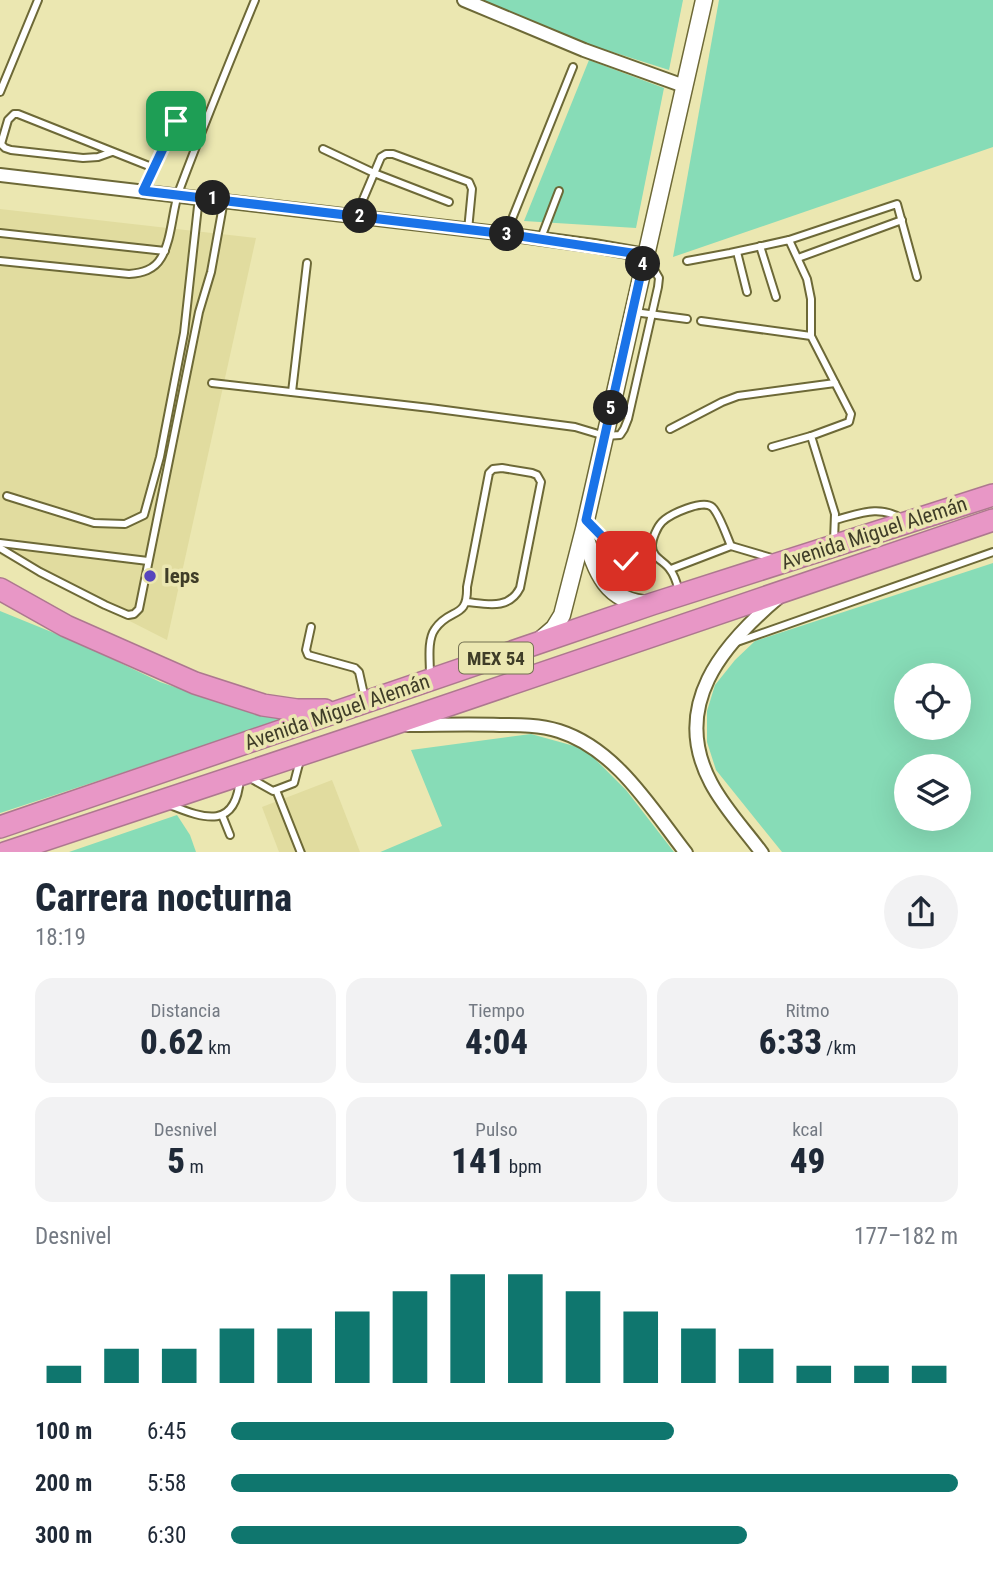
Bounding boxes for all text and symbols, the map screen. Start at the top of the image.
pin [146,91,206,151]
icon: arrive [157,102,195,140]
pin: 1 [196,180,230,216]
text: 1 [208,186,217,209]
pin: 2 [342,198,378,234]
text: 2 [355,204,364,227]
pin: 3 [490,216,524,252]
text: 3 [502,222,511,245]
pin: 4 [626,246,660,282]
text: 4 [638,252,647,275]
pin: 5 [594,390,628,426]
text: 5 [606,396,615,419]
street label: Avenida Miguel Alemán [778,492,970,574]
pin [596,531,656,591]
icon: check [607,542,645,580]
place label: Ieps [164,564,200,588]
marker: Ieps [142,568,158,584]
road number: MEX 54 [459,642,533,674]
map controls [894,663,971,831]
button: locate [894,663,971,740]
street label: Avenida Miguel Alemán [241,669,433,755]
button: layers [894,754,971,831]
button: share [884,875,958,949]
text: Carrera nocturna [35,876,292,920]
text: 18:19 [35,924,86,951]
text: Distancia [150,999,221,1022]
text: Tiempo [468,999,525,1022]
text: Ritmo [786,999,829,1022]
text: 0.62 [140,1022,204,1063]
text: 4:04 [465,1022,528,1063]
text: 6:33 [759,1022,822,1063]
text: km [204,1036,231,1059]
text: /km [822,1036,856,1059]
text: Desnivel [154,1118,217,1141]
text: Pulso [475,1118,518,1141]
text: kcal [792,1118,823,1141]
text: 5 [167,1141,185,1182]
text: 141 [451,1141,504,1182]
text: 49 [790,1141,825,1182]
text: m [185,1155,204,1178]
text: bpm [504,1155,542,1178]
text: Desnivel [35,1223,112,1250]
text: 177–182 m [854,1223,958,1250]
text: 100 m [35,1418,92,1445]
text: 6:45 [147,1418,186,1445]
text: 200 m [35,1470,92,1497]
text: 5:58 [147,1470,186,1497]
text: 300 m [35,1522,92,1549]
text: 6:30 [147,1522,186,1549]

